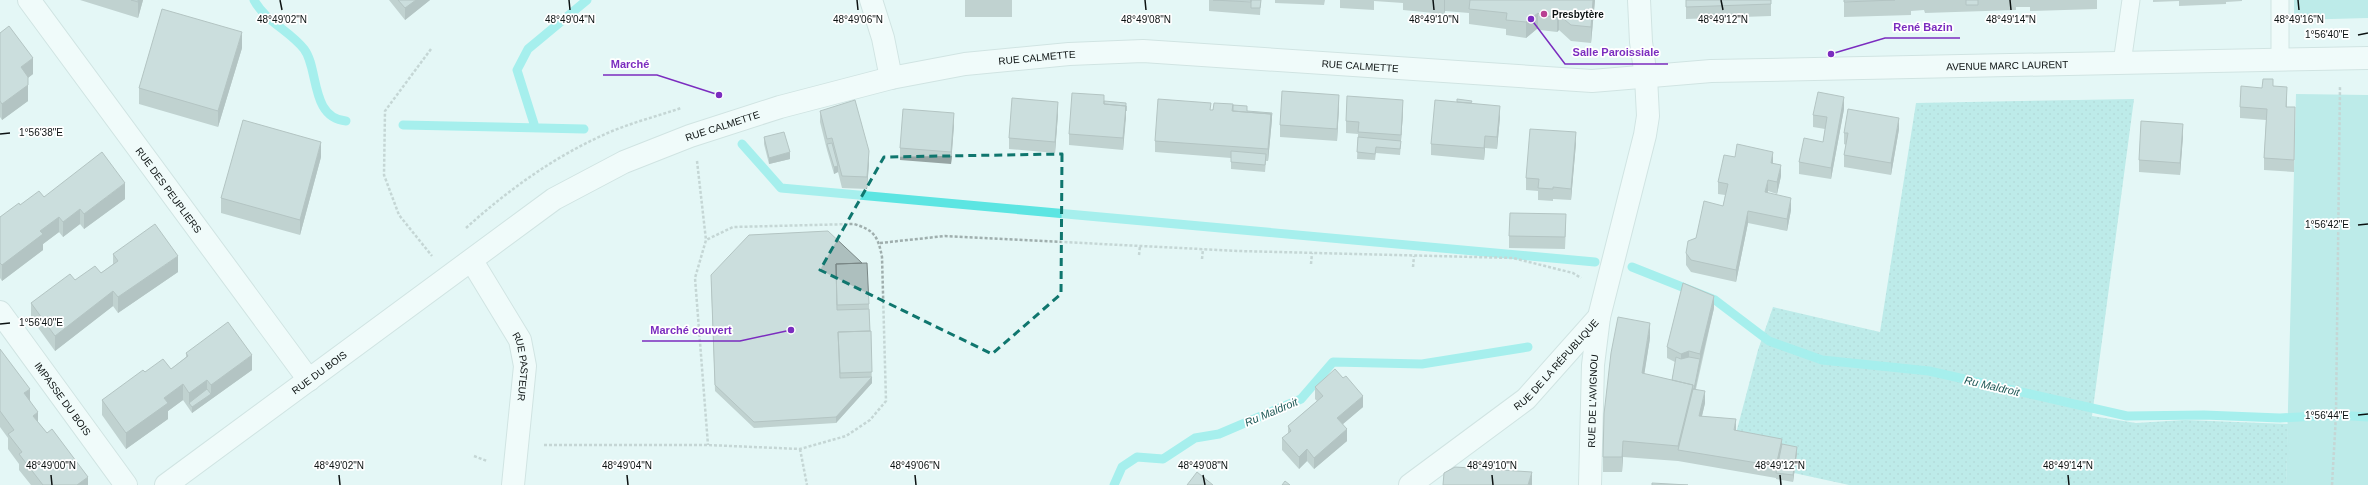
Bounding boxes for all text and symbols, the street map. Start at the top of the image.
marker: Presbytère [1539,9,1549,19]
place label: Presbytère [1552,9,1604,20]
text: 48°49'02"N [257,14,307,25]
text: 48°49'04"N [545,14,595,25]
text: 48°49'06"N [833,14,883,25]
text: 48°49'08"N [1121,14,1171,25]
text: 48°49'10"N [1409,14,1459,25]
text: 48°49'12"N [1698,14,1748,25]
text: 48°49'14"N [1986,14,2036,25]
text: 48°49'16"N [2274,14,2324,25]
callout: René Bazin [1885,15,1960,38]
text: René Bazin [1893,21,1953,33]
text: 1°56'40"E [2305,29,2349,40]
callout: Salle Paroissiale [1565,41,1668,64]
text: Salle Paroissiale [1573,46,1659,58]
street label: RUE CALMETTE [998,48,1076,66]
callout: Marché [603,52,657,75]
street label: RUE CALMETTE [1321,57,1400,74]
text: Marché [611,58,649,70]
street label: AVENUE MARC LAURENT [1946,58,2068,72]
street label: RUE CALMETTE [684,108,761,143]
text: 1°56'38"E [19,127,63,138]
street label: RUE DES PEUPLIERS [134,145,204,235]
text: 1°56'42"E [2305,219,2349,230]
street label: RUE DE LA RÉPUBLIQUE [1511,316,1600,412]
text: 1°56'40"E [19,317,63,328]
callout: Marché couvert [642,318,740,341]
text: Marché couvert [650,324,732,336]
street label: RUE PASTEUR [511,330,531,402]
street label: RUE DU BOIS [289,348,349,396]
street label: RUE DE L'AVIGNOU [1585,354,1600,448]
street label: IMPASSE DU BOIS [33,360,93,437]
water label: Ru Maldroit [1963,374,2022,398]
water label: Ru Maldroit [1243,395,1300,429]
text: 1°56'44"E [2305,410,2349,421]
text: 48°49'00"N [26,460,76,471]
text: 48°49'02"N [314,460,364,471]
text: 48°49'04"N [602,460,652,471]
text: 48°49'06"N [890,460,940,471]
text: 48°49'08"N [1178,460,1228,471]
text: 48°49'10"N [1467,460,1517,471]
text: 48°49'12"N [1755,460,1805,471]
text: 48°49'14"N [2043,460,2093,471]

